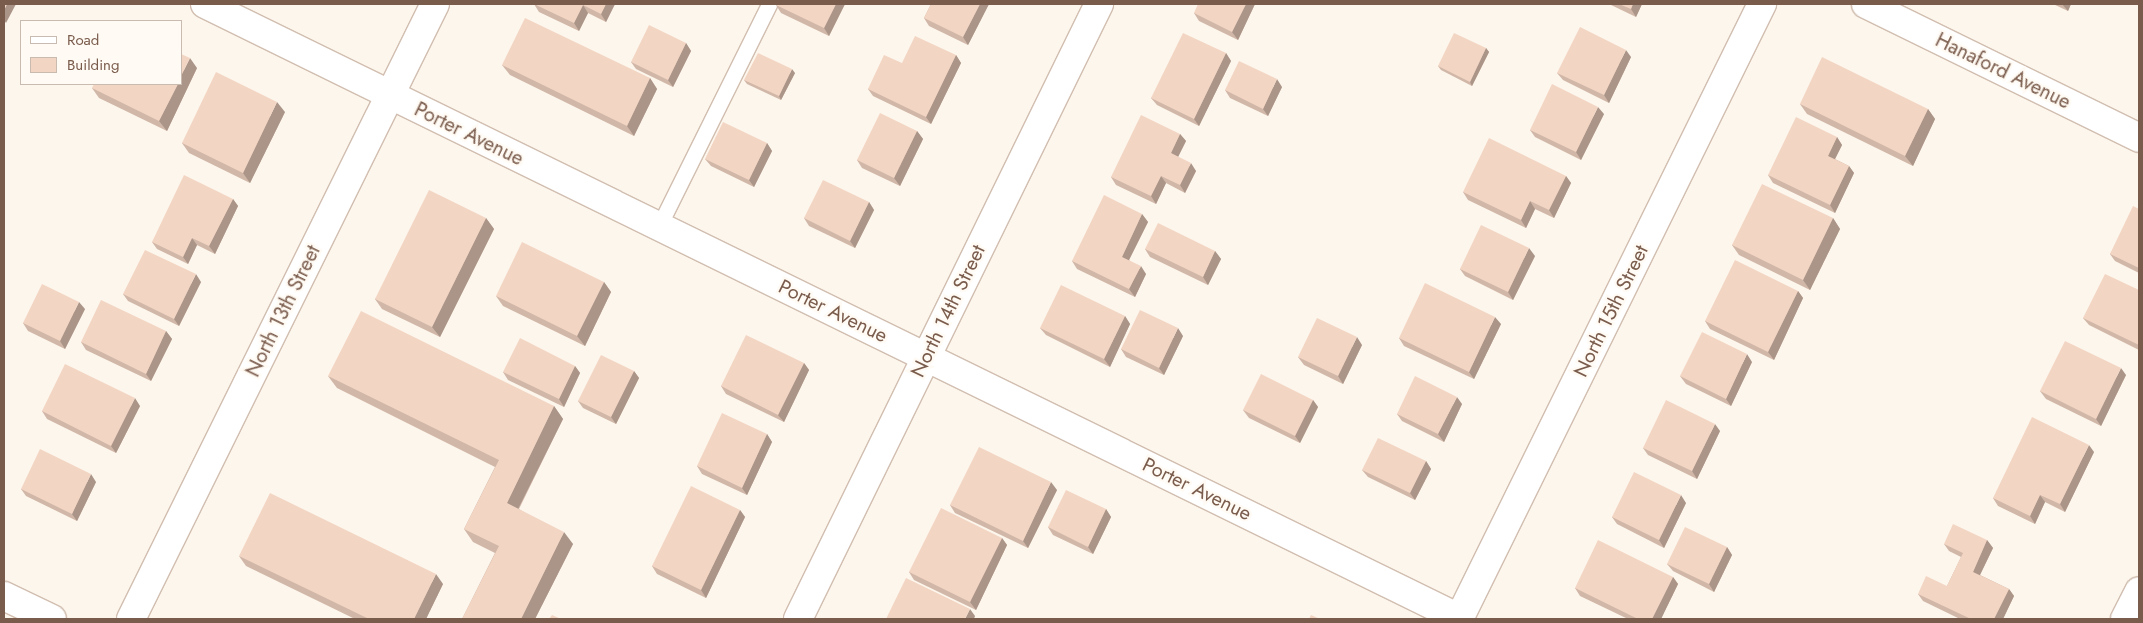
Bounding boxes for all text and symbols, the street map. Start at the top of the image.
legend [20,20,182,85]
street label: Hanaford Avenue [1932,28,2074,114]
text: Road [67,29,99,51]
text: Building [67,54,119,76]
street label: Porter Avenue [411,97,527,171]
street label: North 13th Street [241,241,325,381]
street label: North 14th Street [906,241,990,381]
street label: North 15th Street [1569,241,1653,381]
street label: Porter Avenue [775,274,891,348]
street label: Porter Avenue [1139,452,1255,526]

